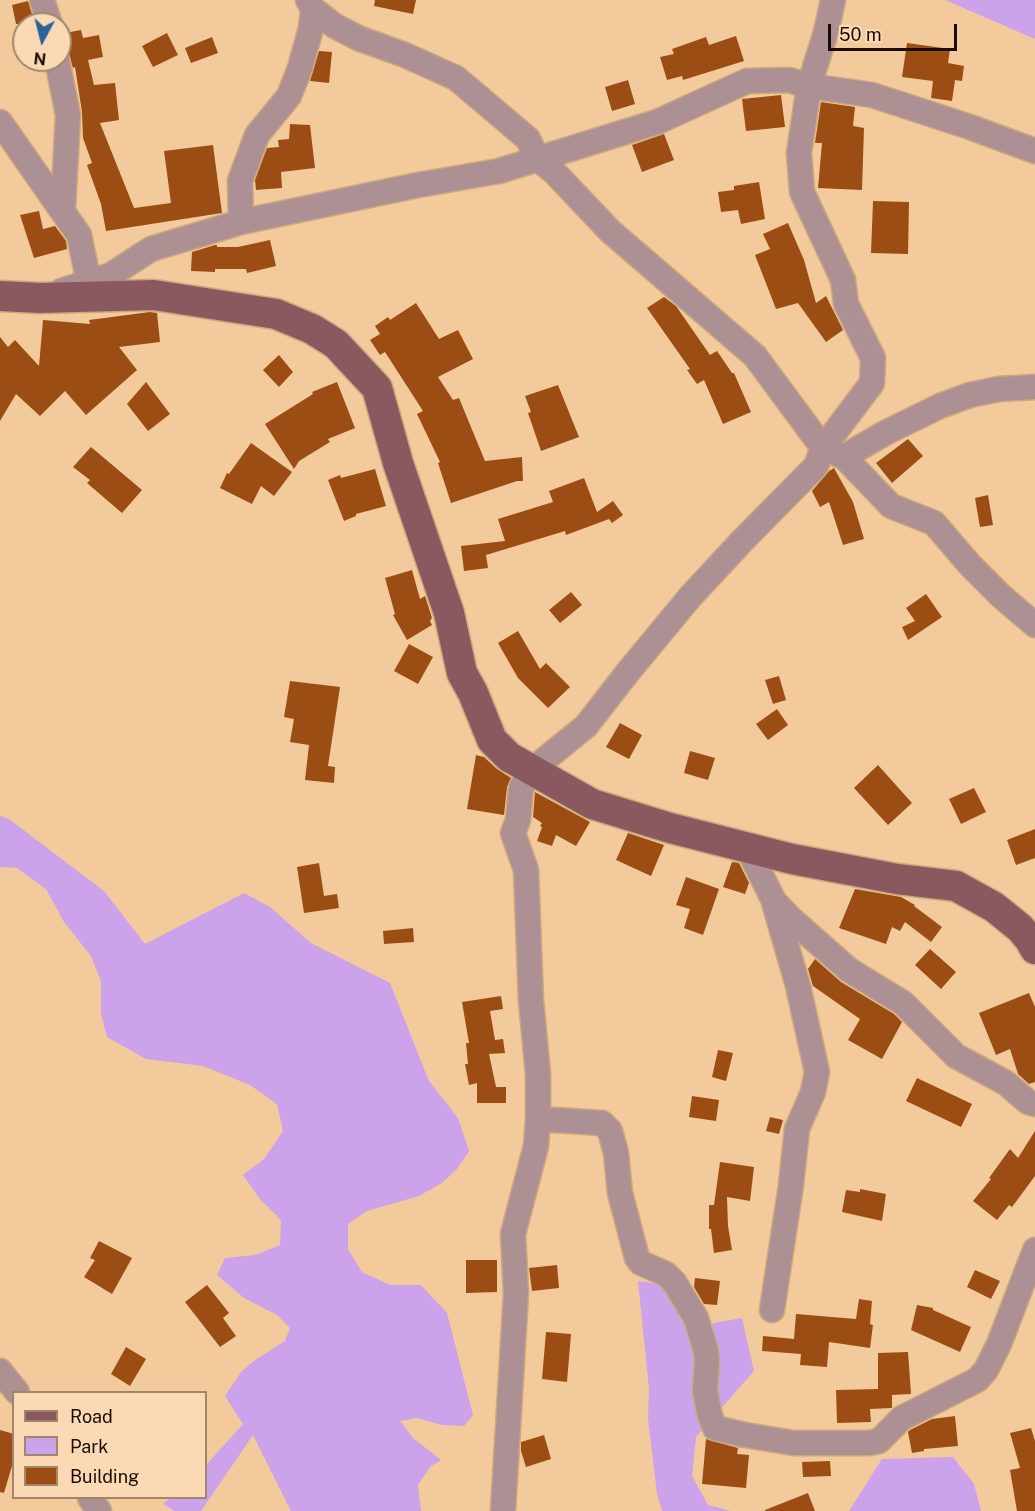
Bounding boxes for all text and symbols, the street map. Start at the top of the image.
north arrow [12,12,72,72]
scale bar [831,12,960,50]
text: 50 m [839,24,882,45]
text: N [33,48,47,69]
legend [12,1391,207,1499]
text: Road [70,1406,113,1427]
text: Park [70,1436,108,1457]
text: Building [70,1466,139,1487]

